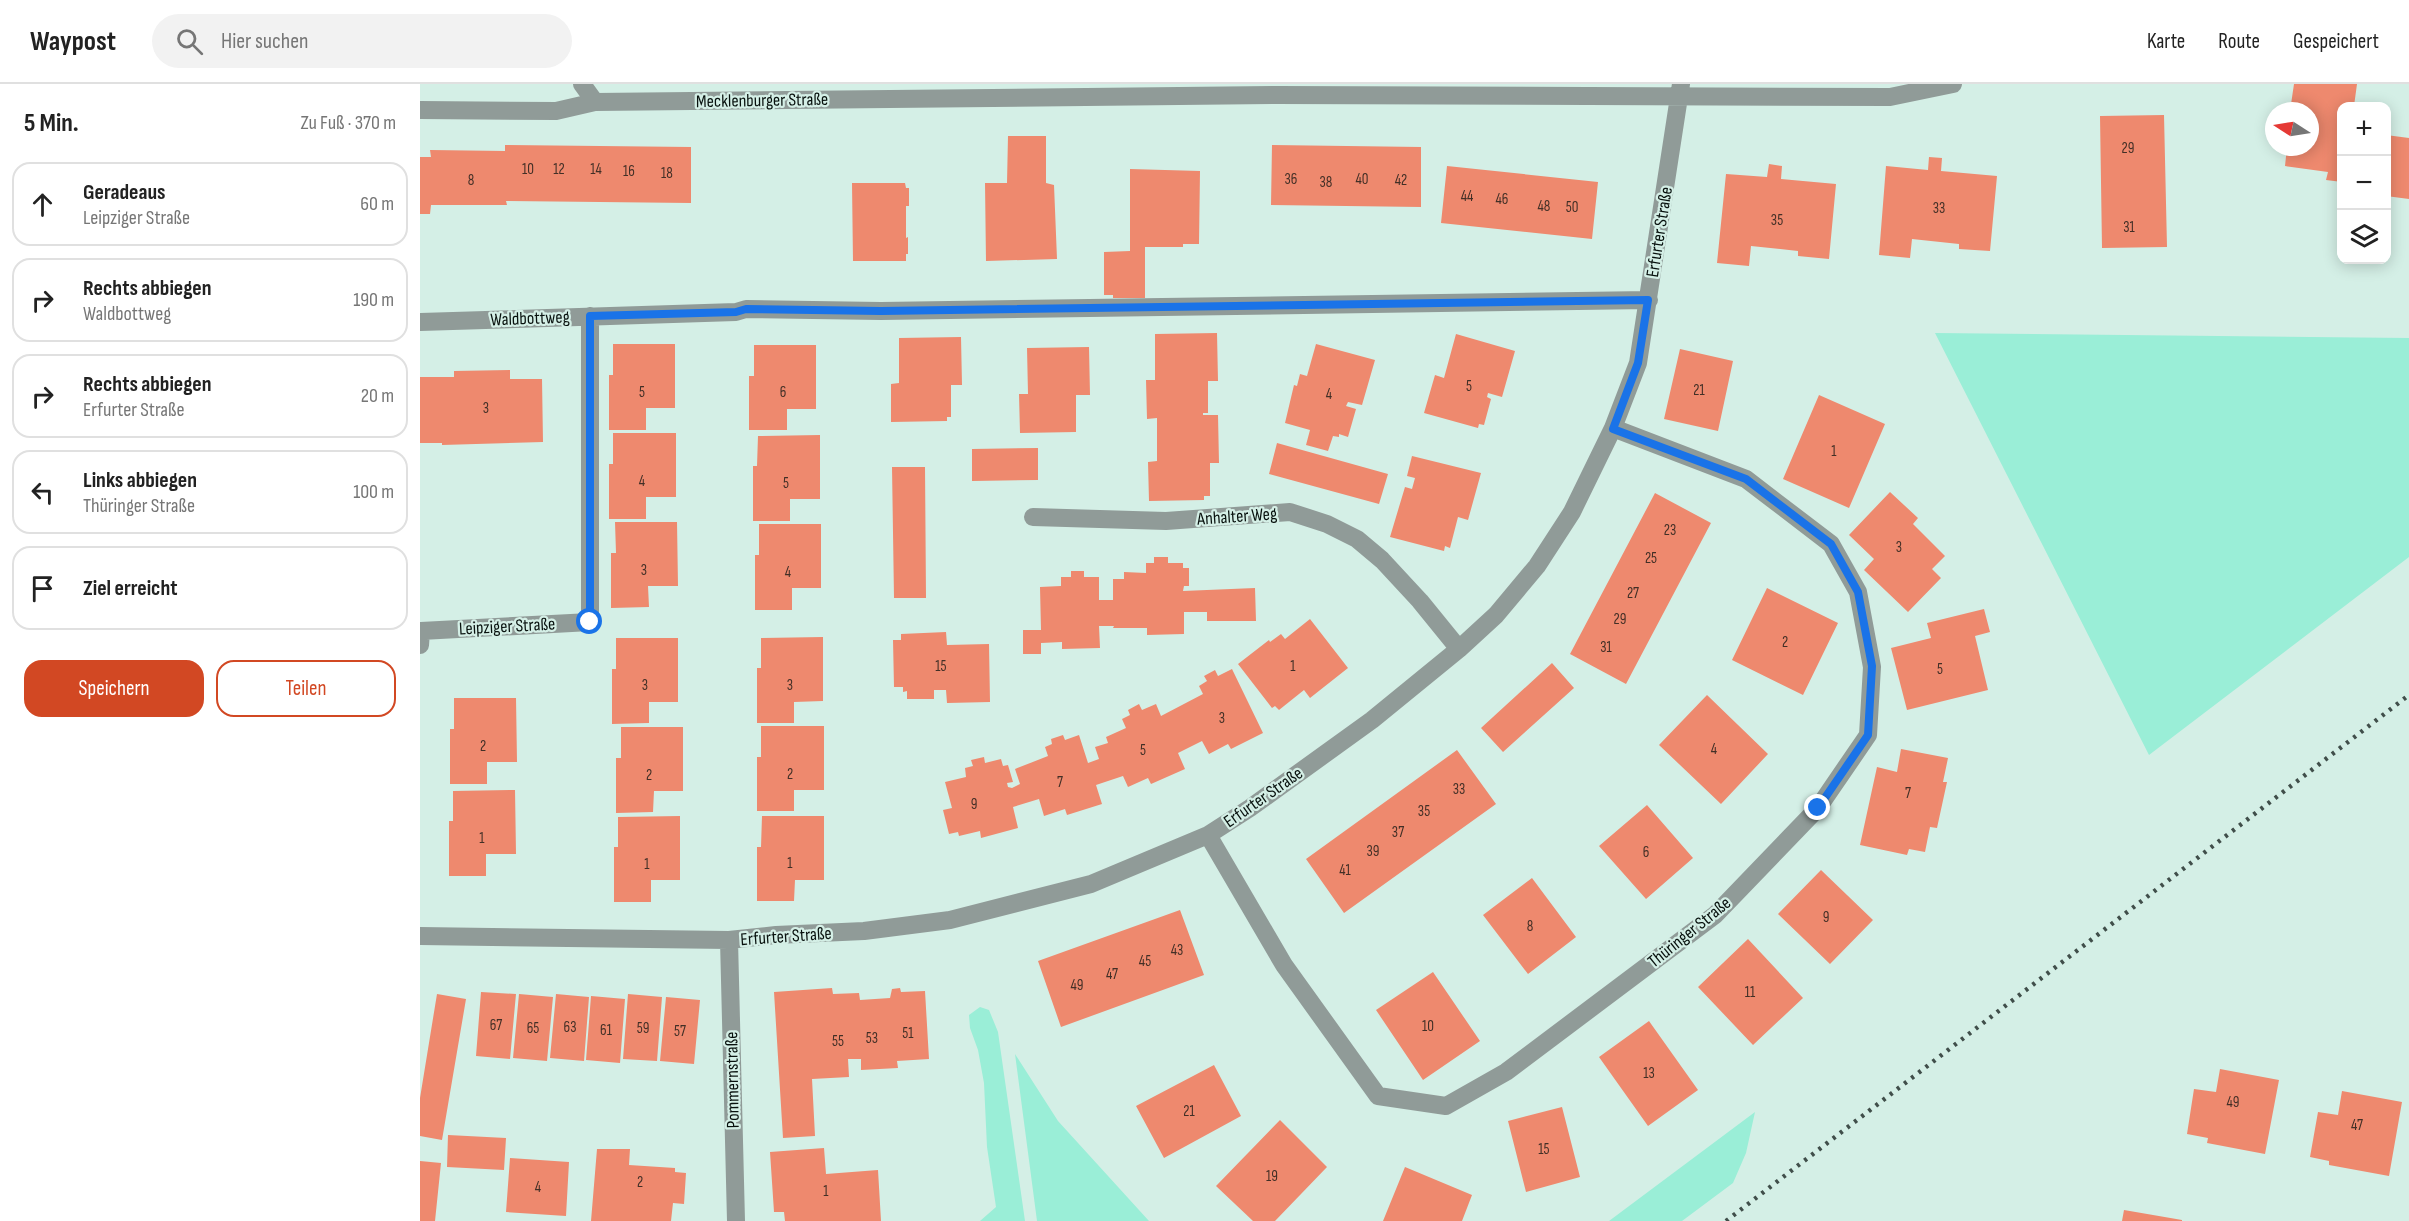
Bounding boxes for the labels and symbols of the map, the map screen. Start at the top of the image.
street label: Mecklenburger Straße [696,89,828,112]
north arrow [2265,102,2319,156]
house number: 29 [2122,139,2134,158]
house number: 10 [522,160,534,179]
house number: 12 [553,160,565,179]
house number: 14 [590,160,602,179]
house number: 16 [623,162,635,181]
house number: 18 [661,164,673,183]
house number: 36 [1285,170,1297,189]
house number: 40 [1356,170,1368,189]
house number: 8 [468,171,474,190]
house number: 42 [1395,171,1407,190]
house number: 38 [1320,173,1332,192]
street label: Erfurter Straße [1642,185,1677,279]
house number: 44 [1461,187,1473,206]
house number: 46 [1496,190,1508,209]
house number: 48 [1538,197,1550,216]
house number: 50 [1566,198,1578,217]
house number: 33 [1933,199,1945,218]
house number: 35 [1771,211,1783,230]
house number: 31 [2123,218,2136,237]
street label: Waldbottweg [490,307,570,330]
house number: 5 [1466,377,1472,396]
house number: 21 [1693,381,1705,400]
house number: 5 [639,383,645,402]
house number: 6 [780,383,786,402]
house number: 4 [1326,385,1332,404]
house number: 3 [483,399,489,418]
house number: 1 [1831,442,1837,461]
house number: 4 [639,472,645,491]
house number: 5 [783,474,789,493]
street label: Anhalter Weg [1195,503,1278,530]
house number: 23 [1664,521,1676,540]
house number: 3 [1896,538,1902,557]
house number: 25 [1645,549,1657,568]
house number: 3 [641,561,647,580]
house number: 4 [785,563,791,582]
house number: 27 [1627,584,1639,603]
route start [576,608,602,634]
house number: 29 [1614,610,1626,629]
street label: Leipziger Straße [458,613,556,640]
house number: 2 [1782,633,1788,652]
house number: 31 [1600,638,1613,657]
house number: 15 [935,657,947,676]
house number: 1 [1290,657,1296,676]
house number: 5 [1937,660,1943,679]
house number: 3 [642,676,648,695]
house number: 3 [787,676,793,695]
house number: 3 [1219,709,1225,728]
house number: 2 [480,737,486,756]
house number: 4 [1711,740,1717,759]
house number: 5 [1140,741,1146,760]
street label: Erfurter Straße [1220,763,1307,832]
house number: 2 [787,765,793,784]
house number: 2 [646,766,652,785]
house number: 7 [1057,773,1063,792]
house number: 33 [1453,780,1465,799]
house number: 7 [1905,784,1911,803]
route end [1804,794,1830,820]
house number: 9 [971,795,977,814]
house number: 35 [1418,802,1430,821]
house number: 37 [1392,823,1404,842]
house number: 1 [479,829,485,848]
house number: 39 [1367,842,1379,861]
house number: 6 [1643,843,1649,862]
house number: 1 [787,854,793,873]
house number: 1 [644,855,650,874]
house number: 41 [1339,861,1352,880]
street label: Thüringer Straße [1644,893,1735,972]
house number: 9 [1823,908,1829,927]
house number: 8 [1527,917,1533,936]
street label: Erfurter Straße [740,923,832,950]
house number: 43 [1171,941,1183,960]
house number: 45 [1139,952,1151,971]
house number: 47 [1106,965,1118,984]
house number: 49 [1071,976,1083,995]
house number: 11 [1745,983,1756,1002]
house number: 67 [490,1016,502,1035]
house number: 10 [1422,1017,1434,1036]
house number: 63 [564,1018,576,1037]
house number: 65 [527,1019,539,1038]
house number: 59 [637,1019,649,1038]
house number: 61 [600,1021,613,1040]
house number: 57 [674,1022,686,1041]
house number: 51 [902,1024,914,1043]
house number: 53 [866,1029,878,1048]
street label: Pommernstraße [721,1031,744,1129]
house number: 55 [832,1032,844,1051]
house number: 13 [1643,1064,1655,1083]
house number: 49 [2227,1093,2239,1112]
house number: 21 [1183,1102,1195,1121]
house number: 47 [2351,1116,2363,1135]
house number: 15 [1538,1140,1550,1159]
house number: 19 [1266,1167,1278,1186]
house number: 2 [637,1173,643,1192]
house number: 4 [535,1178,541,1197]
house number: 1 [823,1182,829,1201]

